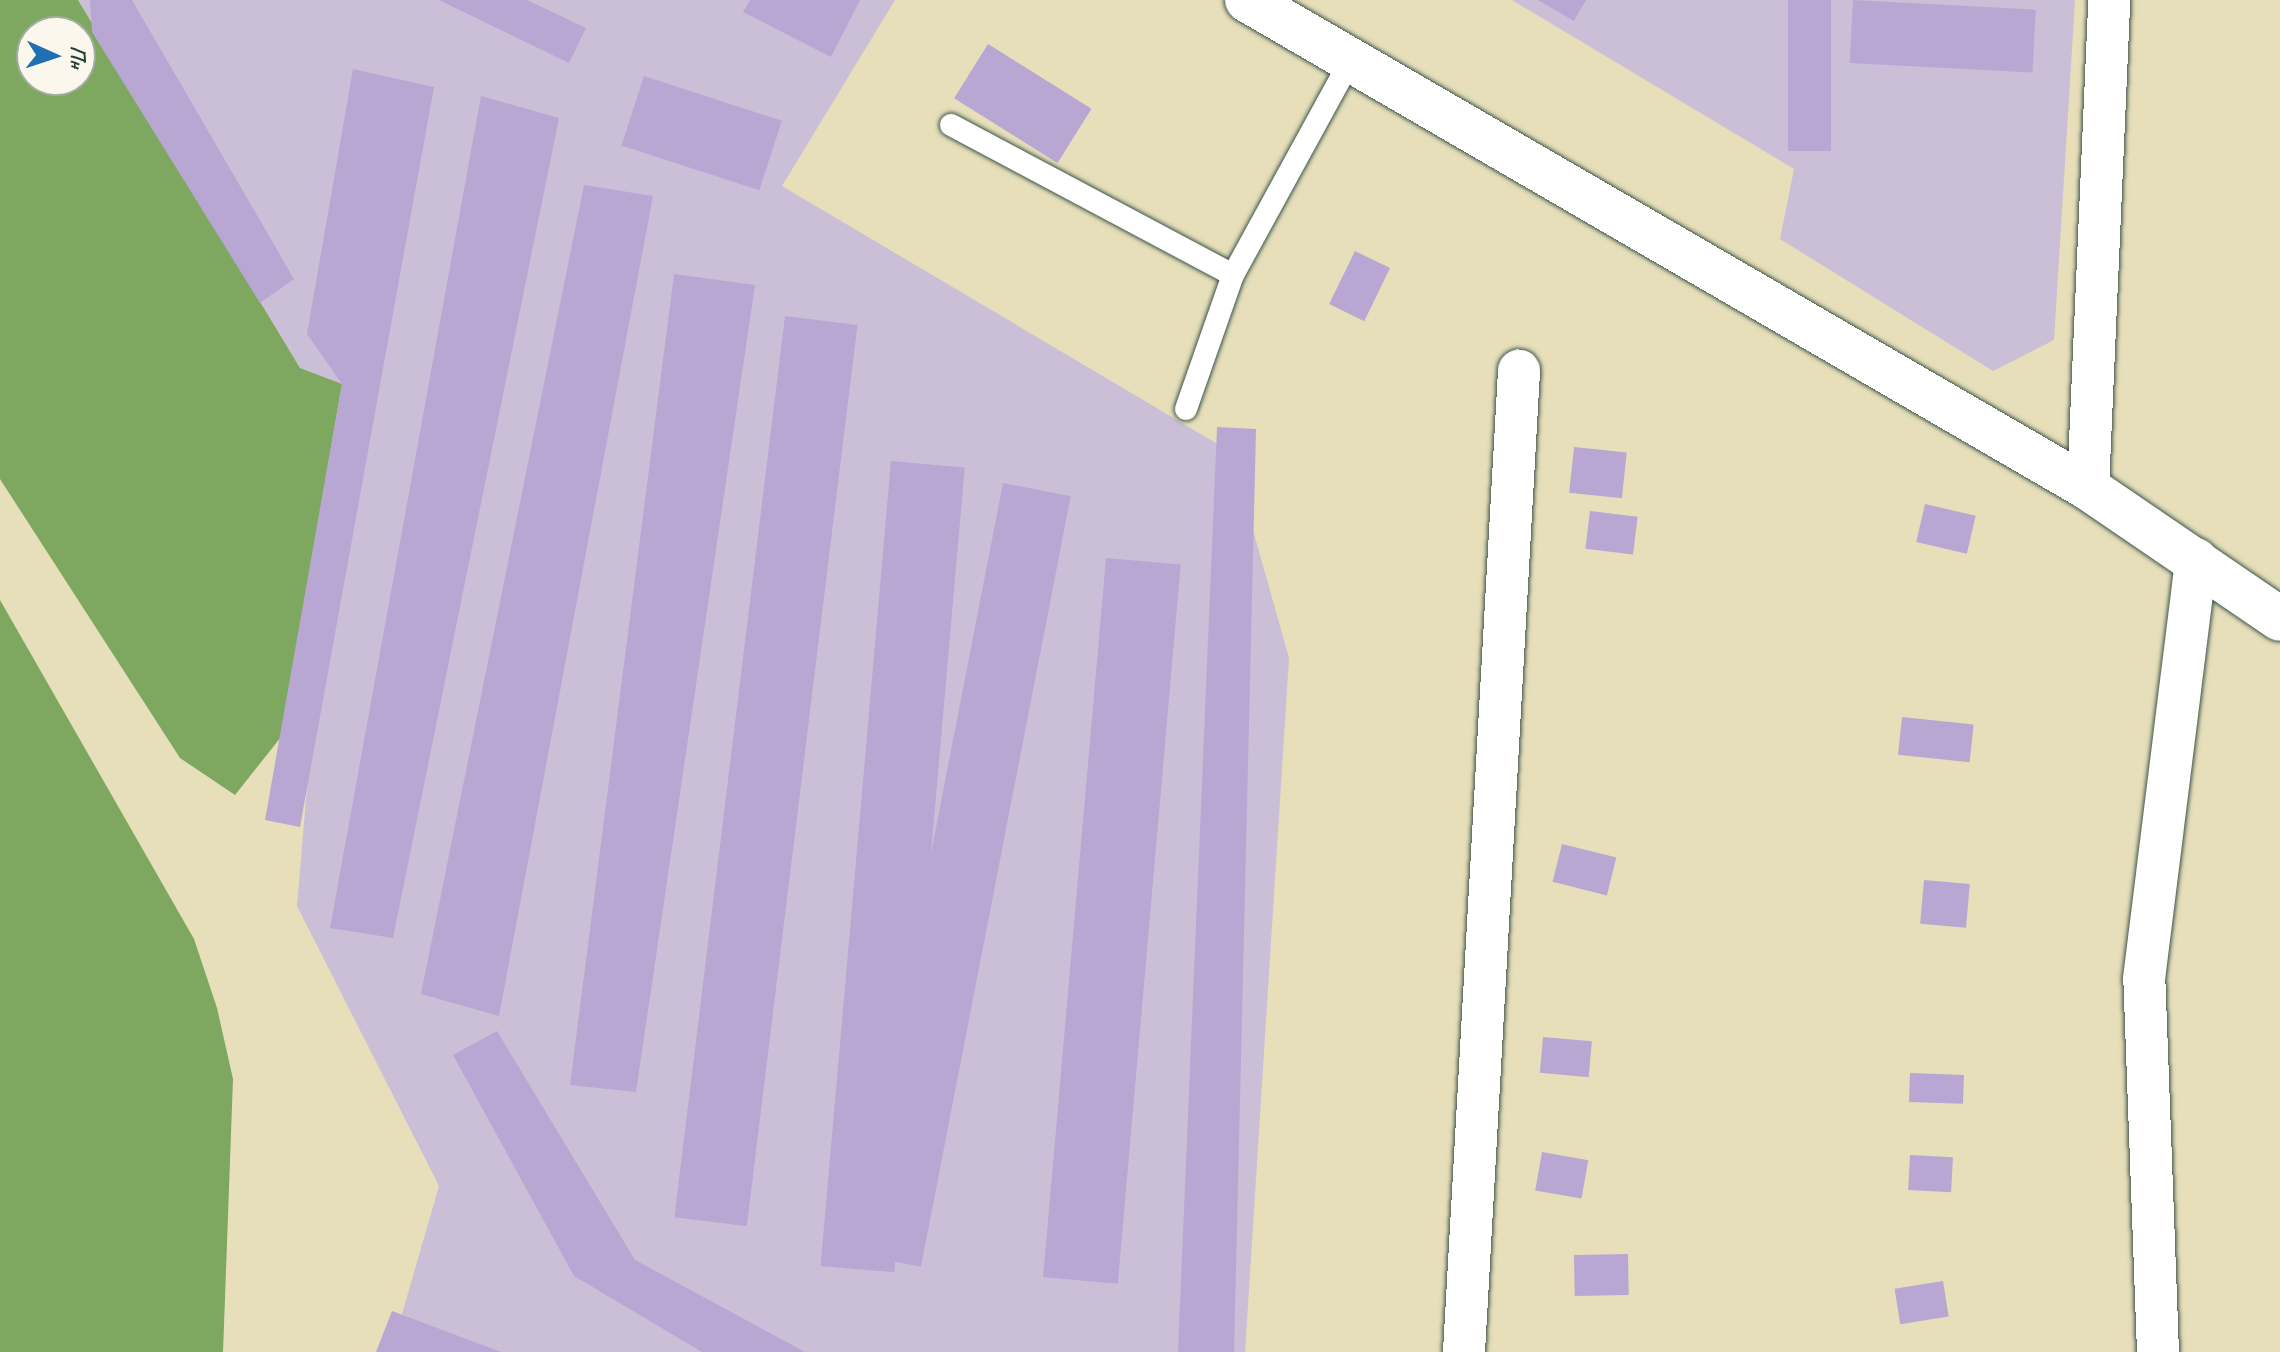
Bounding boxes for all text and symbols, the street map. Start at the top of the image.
north arrow [16,16,96,96]
text: Пн [63,45,93,69]

